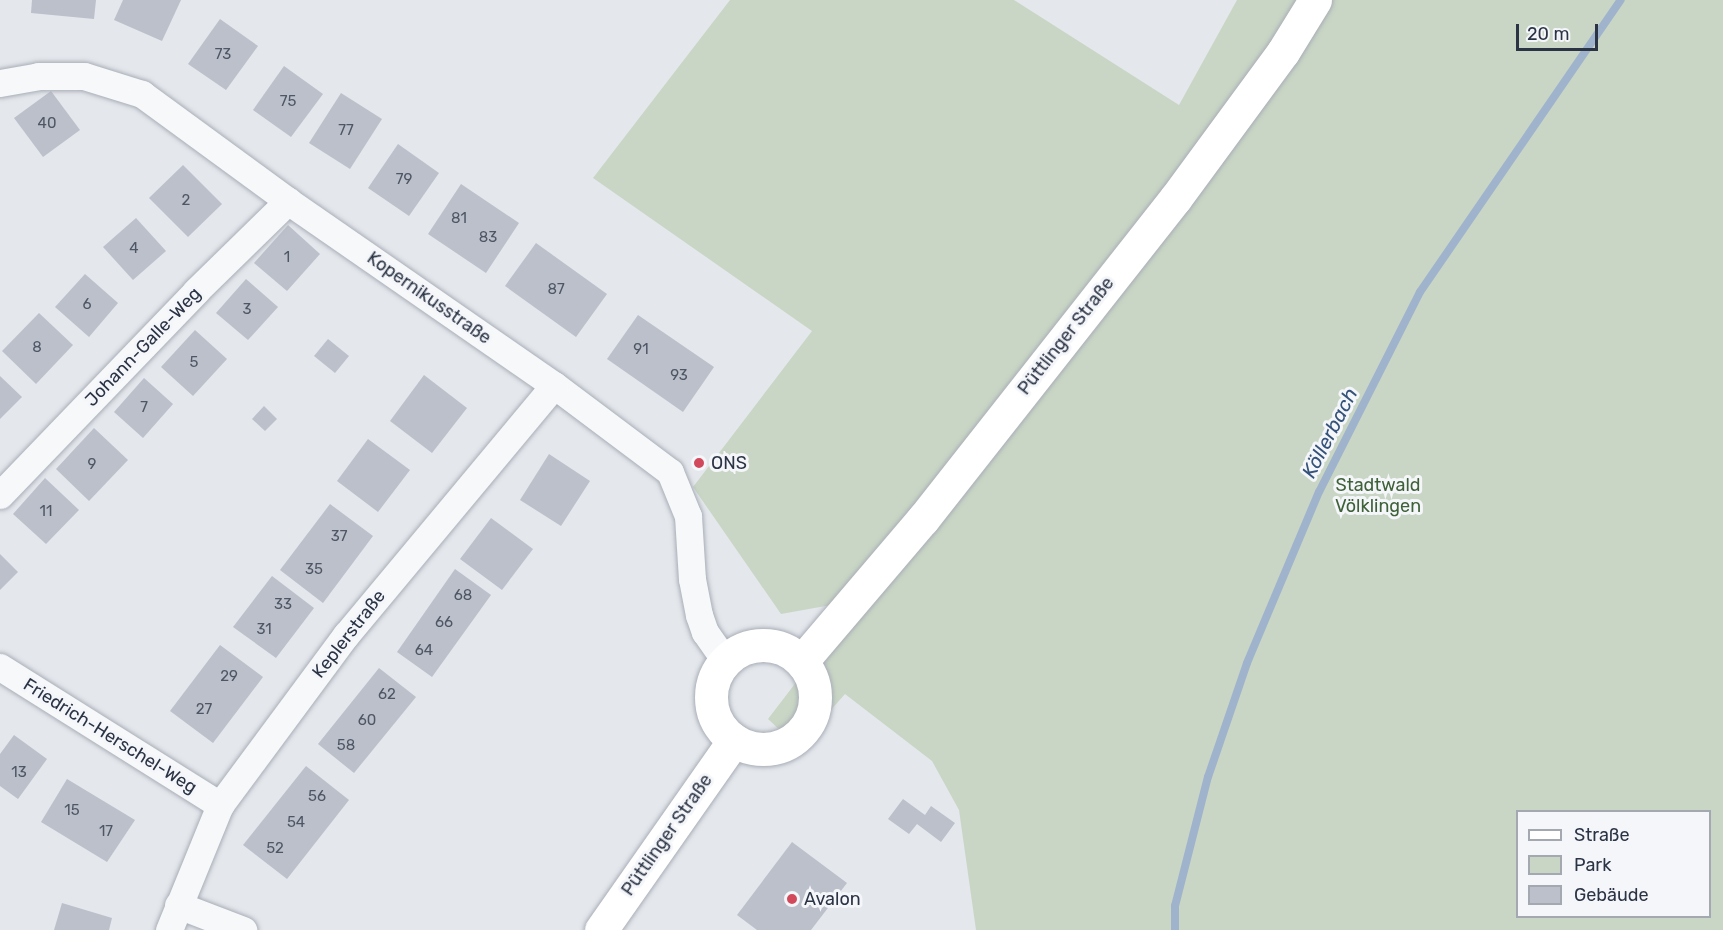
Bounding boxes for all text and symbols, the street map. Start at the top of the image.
scale bar [1519,12,1602,50]
text: 20 m [1527,23,1569,45]
house number: 73 [215,46,231,64]
house number: 75 [280,93,296,111]
house number: 40 [38,115,56,133]
house number: 77 [338,122,354,140]
house number: 79 [396,171,412,189]
house number: 2 [182,192,190,210]
house number: 81 [451,210,467,228]
house number: 83 [479,229,497,247]
house number: 4 [129,240,139,258]
street label: Kopernikusstraße [363,247,495,349]
house number: 1 [284,249,290,267]
street label: Püttlinger Straße [1013,273,1119,399]
house number: 87 [547,281,565,299]
street label: Johann-Galle-Weg [81,283,205,411]
house number: 6 [82,296,92,314]
house number: 3 [242,301,252,319]
house number: 8 [32,339,42,357]
house number: 91 [633,341,649,359]
house number: 5 [190,354,198,372]
house number: 93 [670,367,688,385]
water label: Köllerbach [1297,384,1363,482]
house number: 7 [140,399,148,417]
place label: ONS [711,452,747,474]
house number: 9 [88,456,96,474]
marker: ONS [692,456,706,470]
park label: Stadtwald Völklingen [1335,475,1421,518]
house number: 11 [40,503,52,521]
house number: 37 [331,528,347,546]
house number: 35 [305,561,323,579]
street label: Keplerstraße [308,586,390,682]
house number: 68 [454,587,472,605]
house number: 33 [274,596,292,614]
house number: 66 [435,614,453,632]
house number: 31 [256,621,272,639]
house number: 64 [415,642,433,660]
house number: 29 [220,668,238,686]
street label: Friedrich-Herschel-Weg [19,674,201,798]
house number: 62 [378,686,396,704]
house number: 27 [196,701,212,719]
house number: 60 [358,712,376,730]
house number: 58 [337,737,355,755]
house number: 13 [11,764,27,782]
street label: Püttlinger Straße [617,770,717,900]
house number: 56 [308,788,326,806]
house number: 15 [64,802,80,820]
legend [1516,810,1711,918]
house number: 54 [287,814,305,832]
house number: 17 [99,823,113,841]
text: Straße [1574,824,1630,846]
house number: 52 [266,840,284,858]
text: Park [1574,854,1611,876]
text: Gebäude [1574,884,1649,906]
place label: Avalon [804,888,861,910]
marker: Avalon [785,892,799,906]

